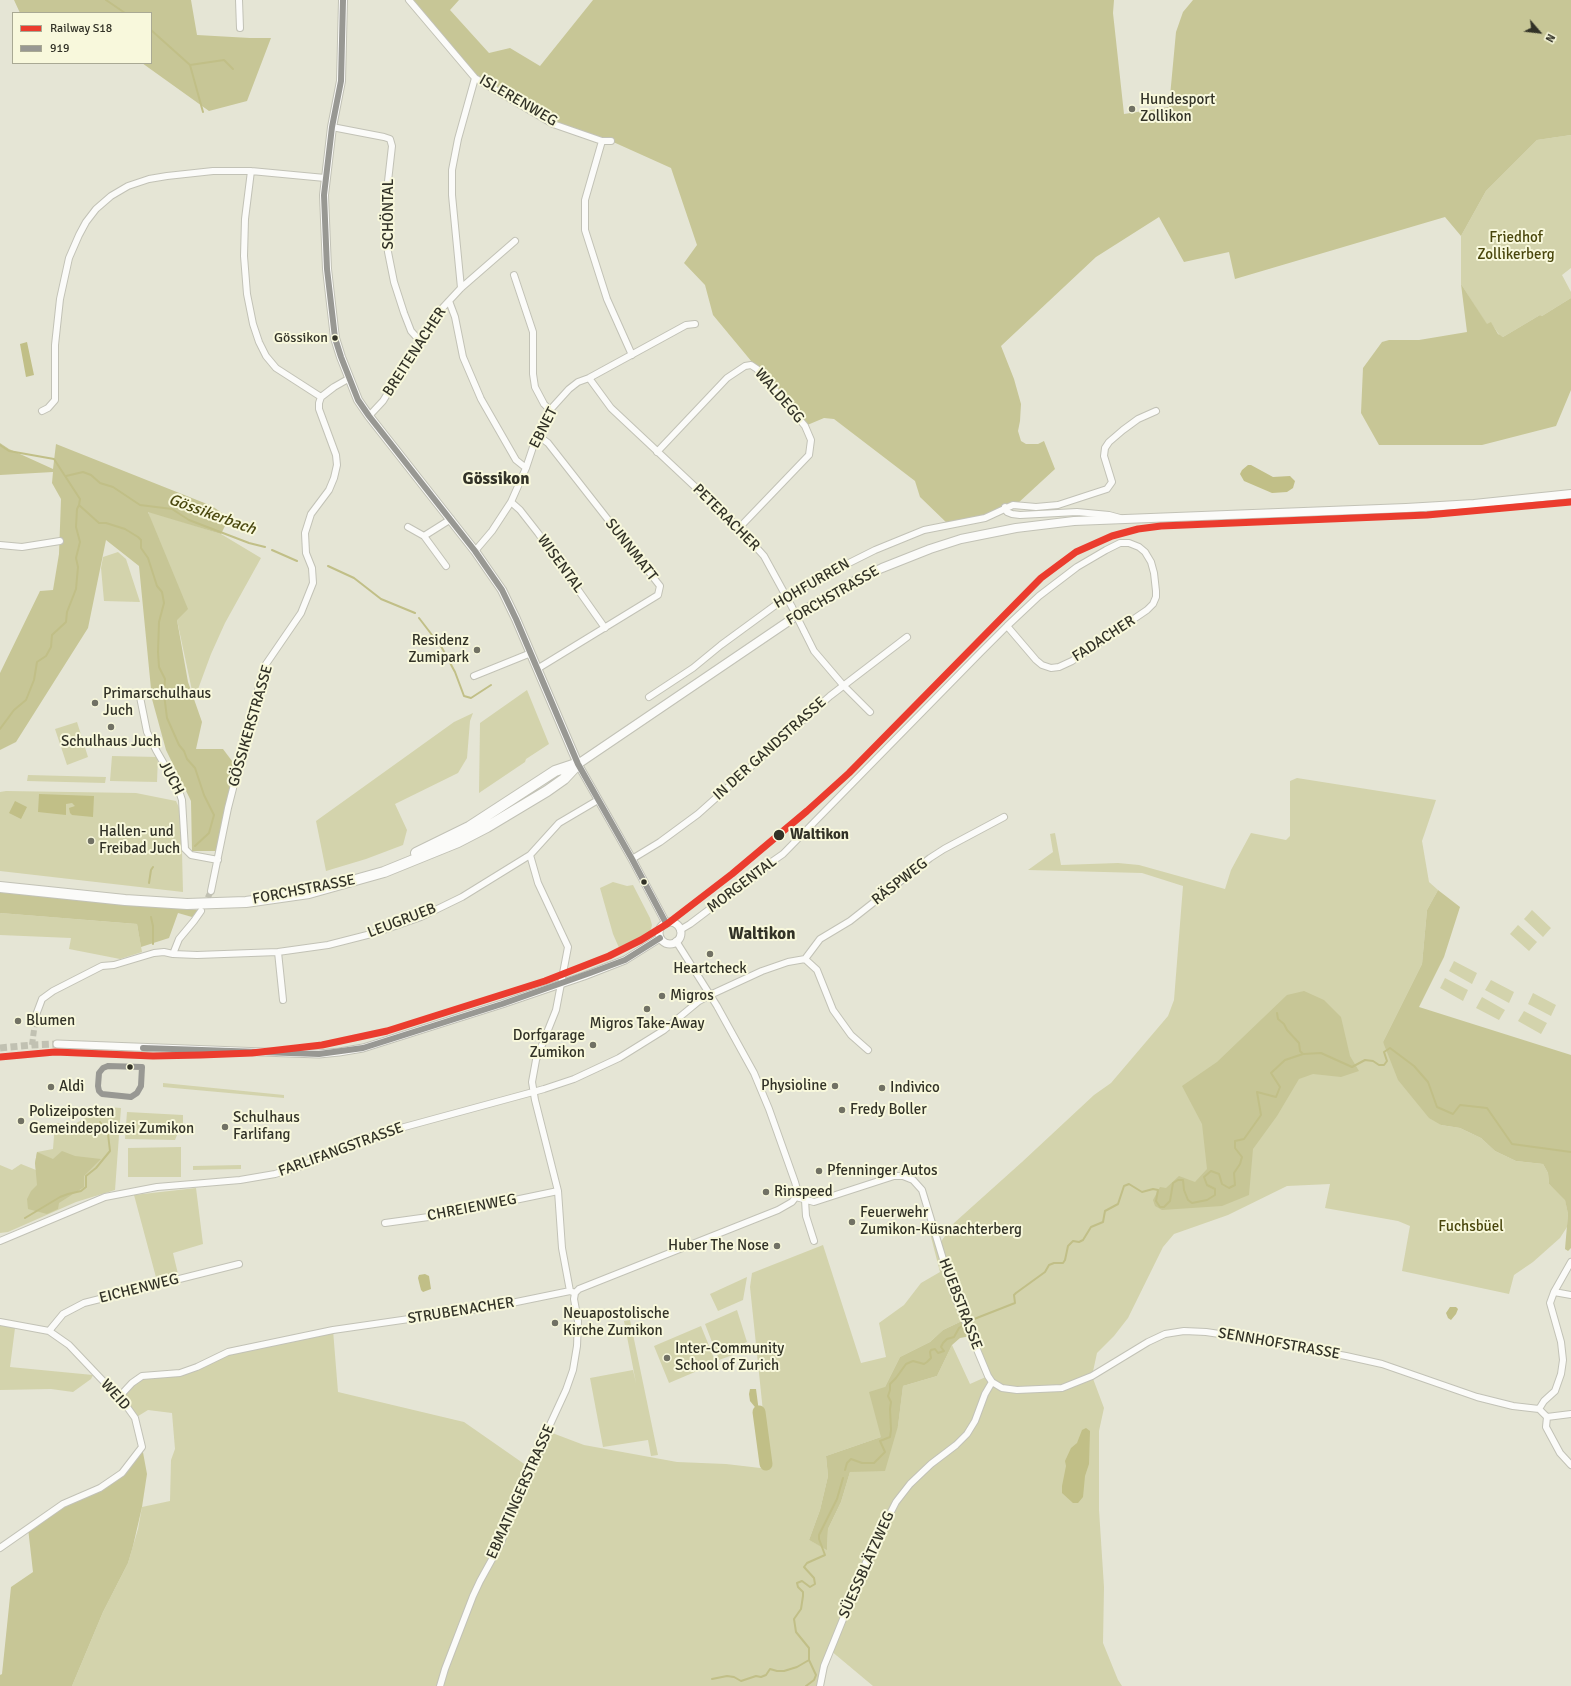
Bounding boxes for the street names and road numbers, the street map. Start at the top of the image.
street label: ISLERENWEG [476,71,560,131]
street label: SCHÖNTAL [380,179,398,249]
street label: BREITENACHER [379,304,451,400]
street label: WALDEGG [750,365,808,427]
street label: EBNET [526,404,562,452]
street label: PETERACHER [689,481,763,555]
street label: SUNNMATT [601,515,661,585]
street label: WISENTAL [533,531,587,597]
street label: HOHFURREN [771,555,853,613]
street label: FORCHSTRASSE [783,562,883,630]
street label: FADACHER [1069,612,1139,666]
street label: GÖSSIKERSTRASSE [225,663,277,789]
street label: IN DER GANDSTRASSE [710,694,830,804]
street label: JUCH [155,758,187,798]
street label: MORGENTAL [704,853,780,917]
street label: RÄSPWEG [869,855,931,909]
street label: FORCHSTRASSE [251,871,357,909]
street label: LEUGRUEB [365,900,439,942]
street label: FARLIFANGSTRASSE [276,1119,406,1181]
street label: CHREIENWEG [426,1191,518,1225]
street label: HUEBSTRASSE [934,1256,986,1352]
street label: EICHENWEG [97,1270,181,1308]
street label: STRUBENACHER [406,1294,516,1328]
street label: SENNHOFSTRASSE [1217,1324,1341,1364]
street label: WEID [96,1376,134,1414]
street label: EBMATINGERSTRASSE [483,1422,559,1562]
street label: SÜESSBLÄTZWEG [835,1509,899,1621]

